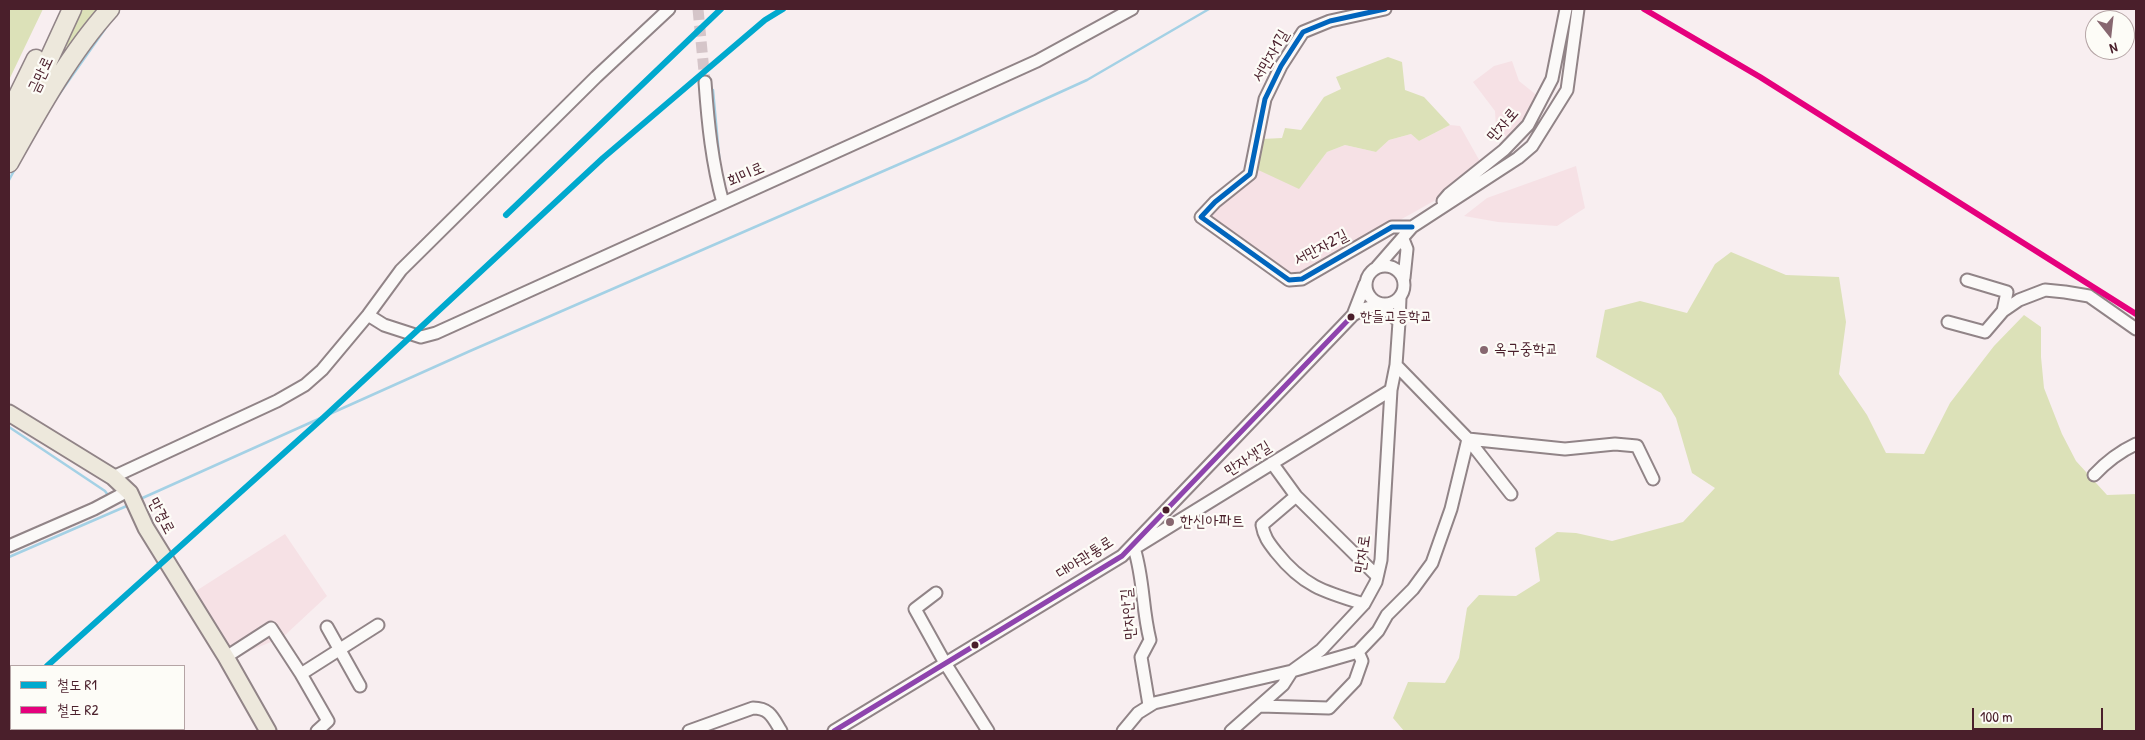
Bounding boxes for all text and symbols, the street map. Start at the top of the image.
north arrow [2085,10,2135,60]
street label: 서만자1길 [1248,26,1294,86]
text: N [2108,39,2120,59]
street label: 금만로 [24,53,58,97]
street label: 만자로 [1483,104,1523,146]
street label: 회미로 [724,158,768,192]
street label: 서만자2길 [1290,226,1352,270]
place label: 한들고등학교 [1360,308,1432,326]
marker: 한들고등학교 [1346,312,1356,322]
place label: 옥구중학교 [1494,340,1558,360]
marker: 옥구중학교 [1478,344,1490,356]
street label: 만자샛길 [1221,437,1275,481]
street label: 만경로 [143,494,179,538]
unlabelled marker [1161,505,1171,515]
place label: 한신아파트 [1180,512,1244,532]
marker: 한신아파트 [1164,516,1176,528]
street label: 대야관통로 [1053,532,1117,584]
street label: 만자로 [1351,534,1375,574]
street label: 만자안길 [1117,588,1141,640]
unlabelled marker [970,640,980,650]
legend [10,665,185,730]
text: 철도 R1 [57,674,97,695]
scale bar [1975,698,2106,730]
text: 철도 R2 [57,699,98,720]
text: 100 m [1980,706,2013,727]

